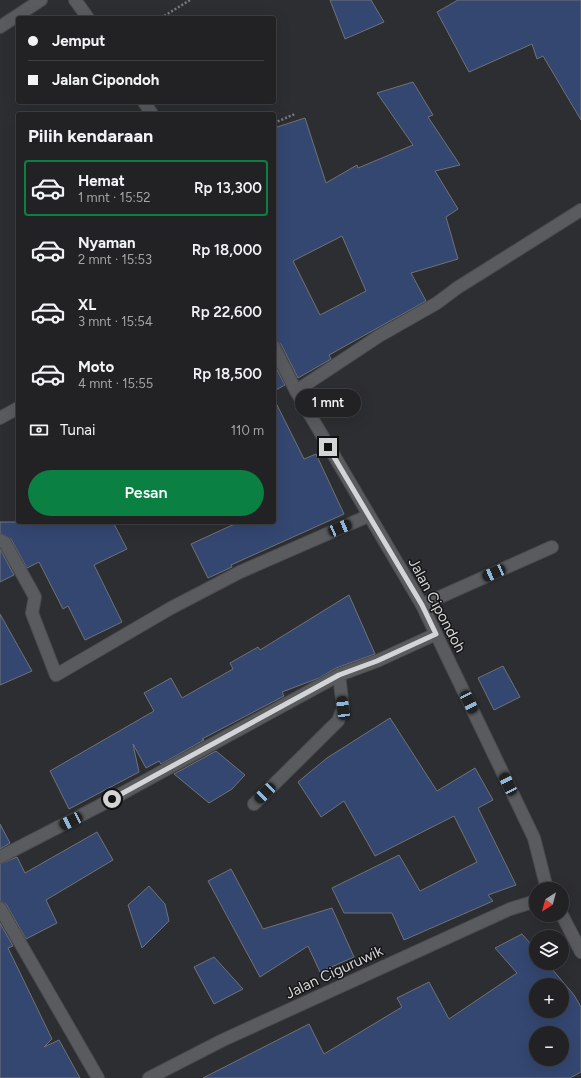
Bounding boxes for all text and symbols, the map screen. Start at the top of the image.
text: Jemput [52,32,105,50]
text: Jalan Cipondoh [52,71,159,89]
text: Pilih kendaraan [28,125,153,147]
icon: car [30,170,66,206]
text: Hemat [78,172,125,190]
text: Rp 13,300 [194,179,262,197]
text: 1 mnt · 15:52 [78,190,150,205]
icon: car [30,232,66,268]
text: Nyaman [78,234,136,252]
text: Rp 18,000 [192,241,262,259]
text: 2 mnt · 15:53 [78,252,152,267]
icon: car [30,294,66,330]
text: XL [78,296,96,314]
text: Rp 22,600 [191,303,262,321]
text: 3 mnt · 15:54 [78,314,153,329]
icon: car [30,356,66,392]
text: Moto [78,358,114,376]
text: Rp 18,500 [193,365,262,383]
text: 4 mnt · 15:55 [78,376,153,391]
callout: 1 mnt [295,389,361,417]
text: 1 mnt [312,395,344,410]
icon: cash [28,419,50,441]
text: Tunai [60,421,95,439]
text: 110 m [231,423,264,438]
route end [319,438,337,456]
button: Pesan [28,470,264,516]
car [327,518,353,538]
street label: Jalan Cipondoh [405,555,469,655]
car [481,563,507,583]
car [458,689,480,715]
car [336,695,350,721]
car [497,771,519,797]
car [252,780,278,806]
route start [103,790,121,808]
car [58,810,84,832]
north arrow [529,882,569,922]
map controls [529,882,569,1066]
button: layers [529,930,569,970]
street label: Jalan Ciguruwik [282,941,386,1003]
button: + [529,978,569,1018]
button: − [529,1026,569,1066]

